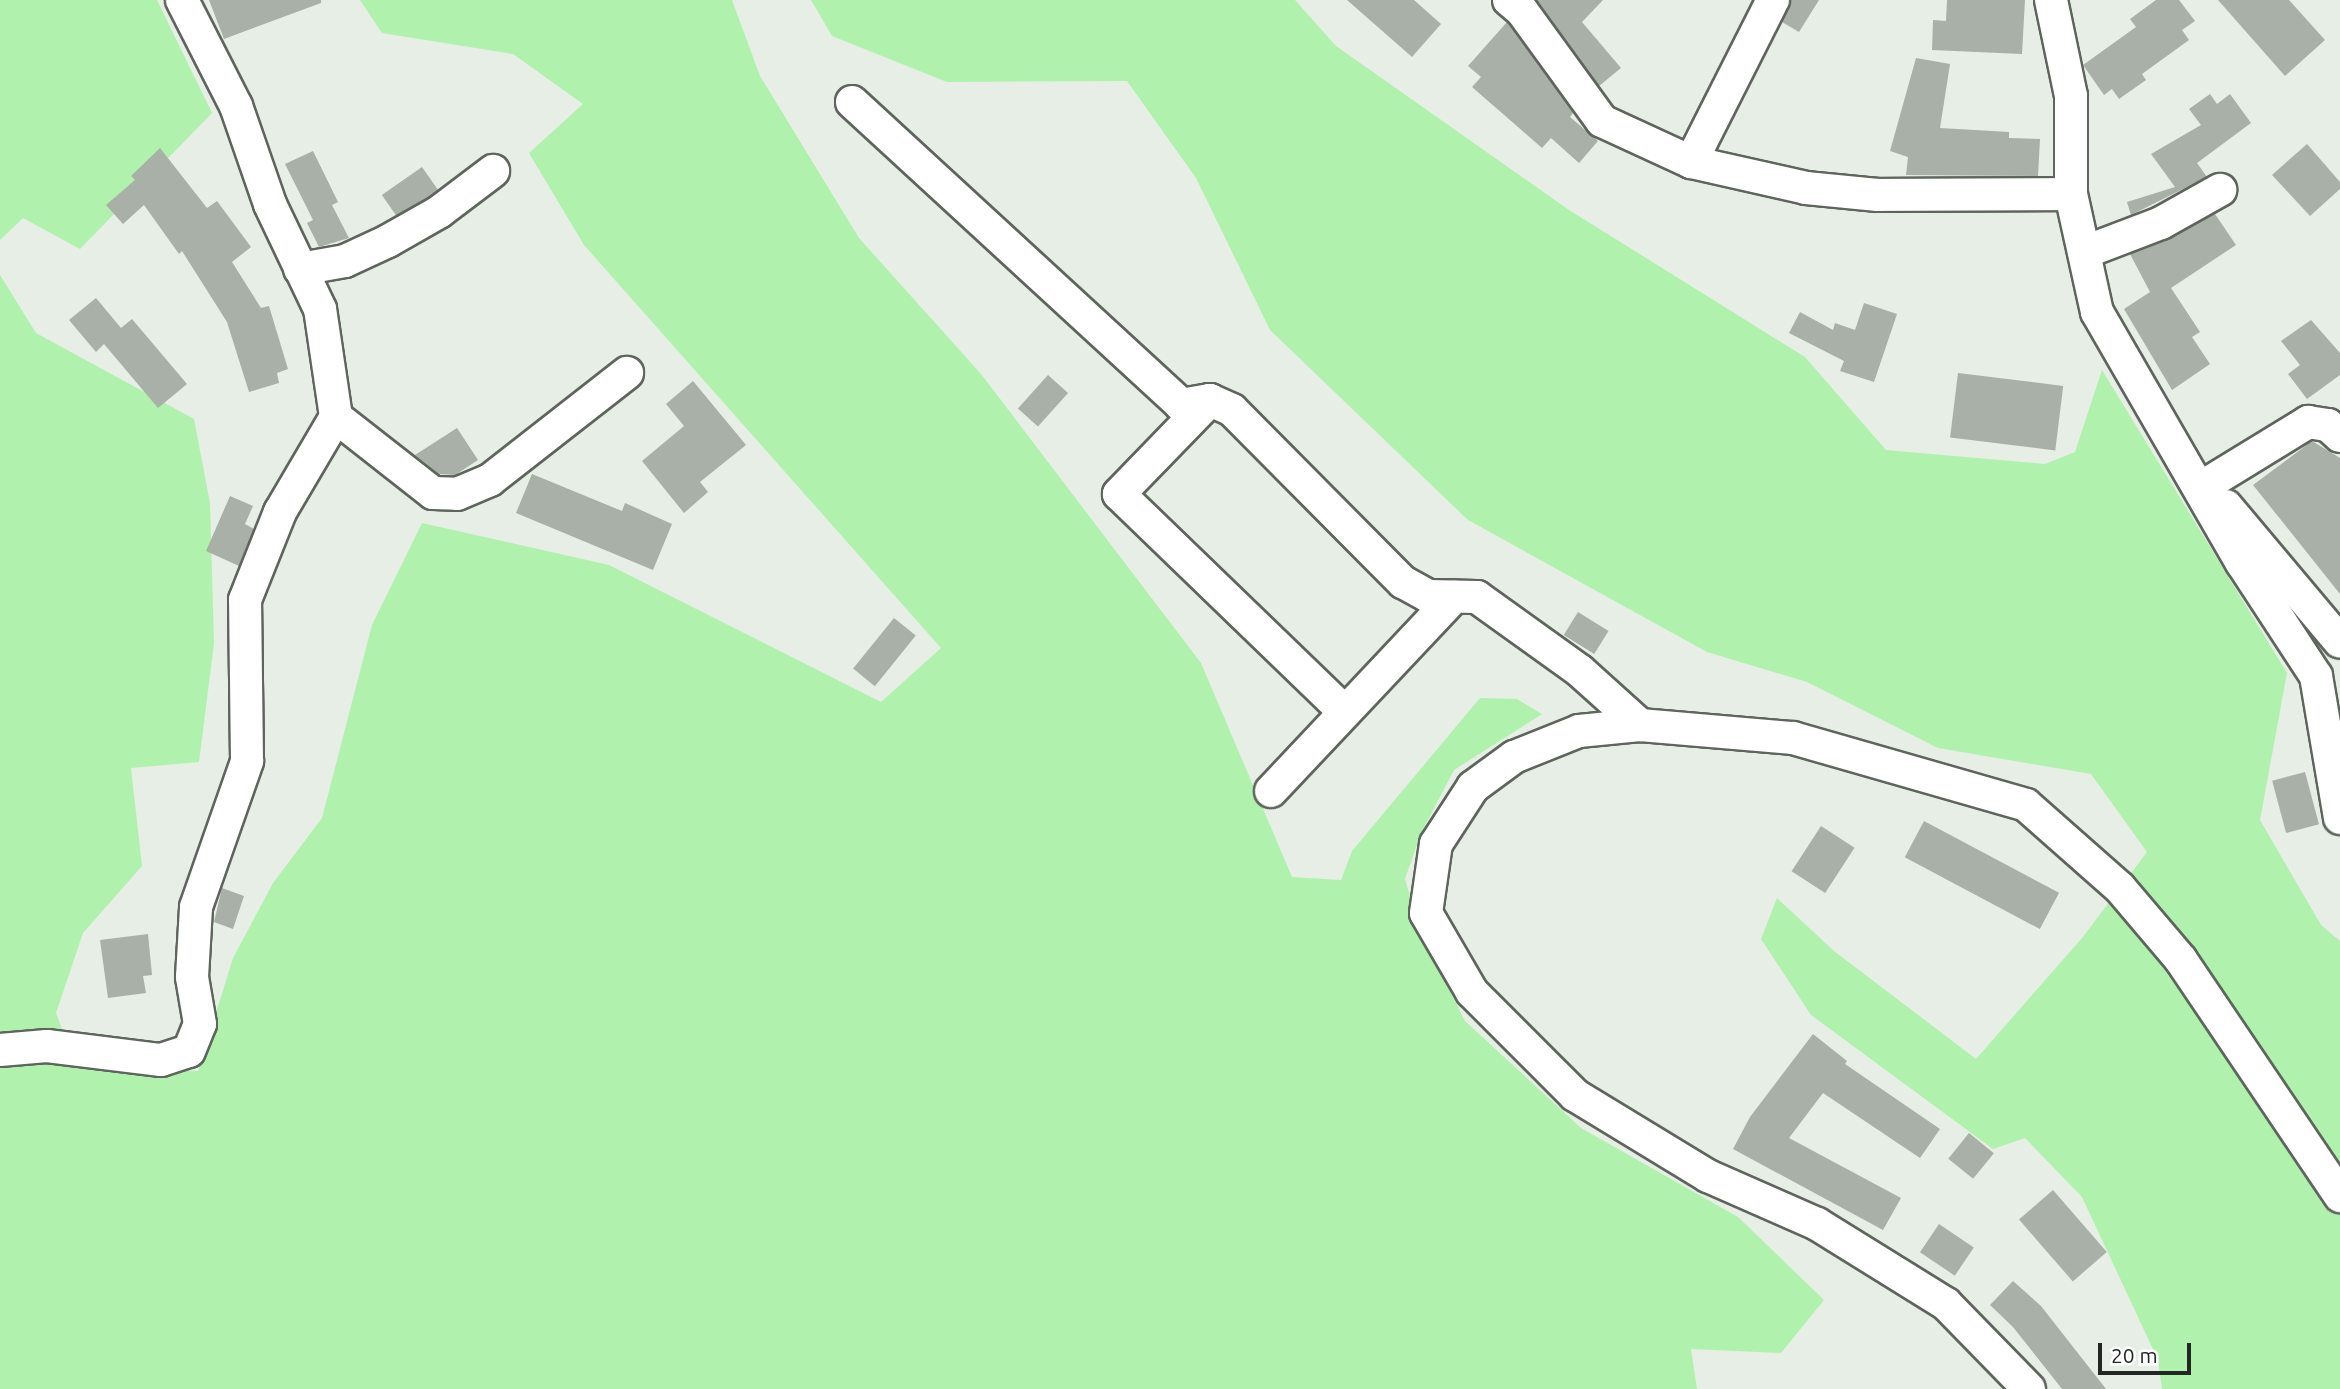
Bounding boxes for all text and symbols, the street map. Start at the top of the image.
scale bar [2102,1330,2195,1374]
text: 20 m [2111,1343,2158,1367]

